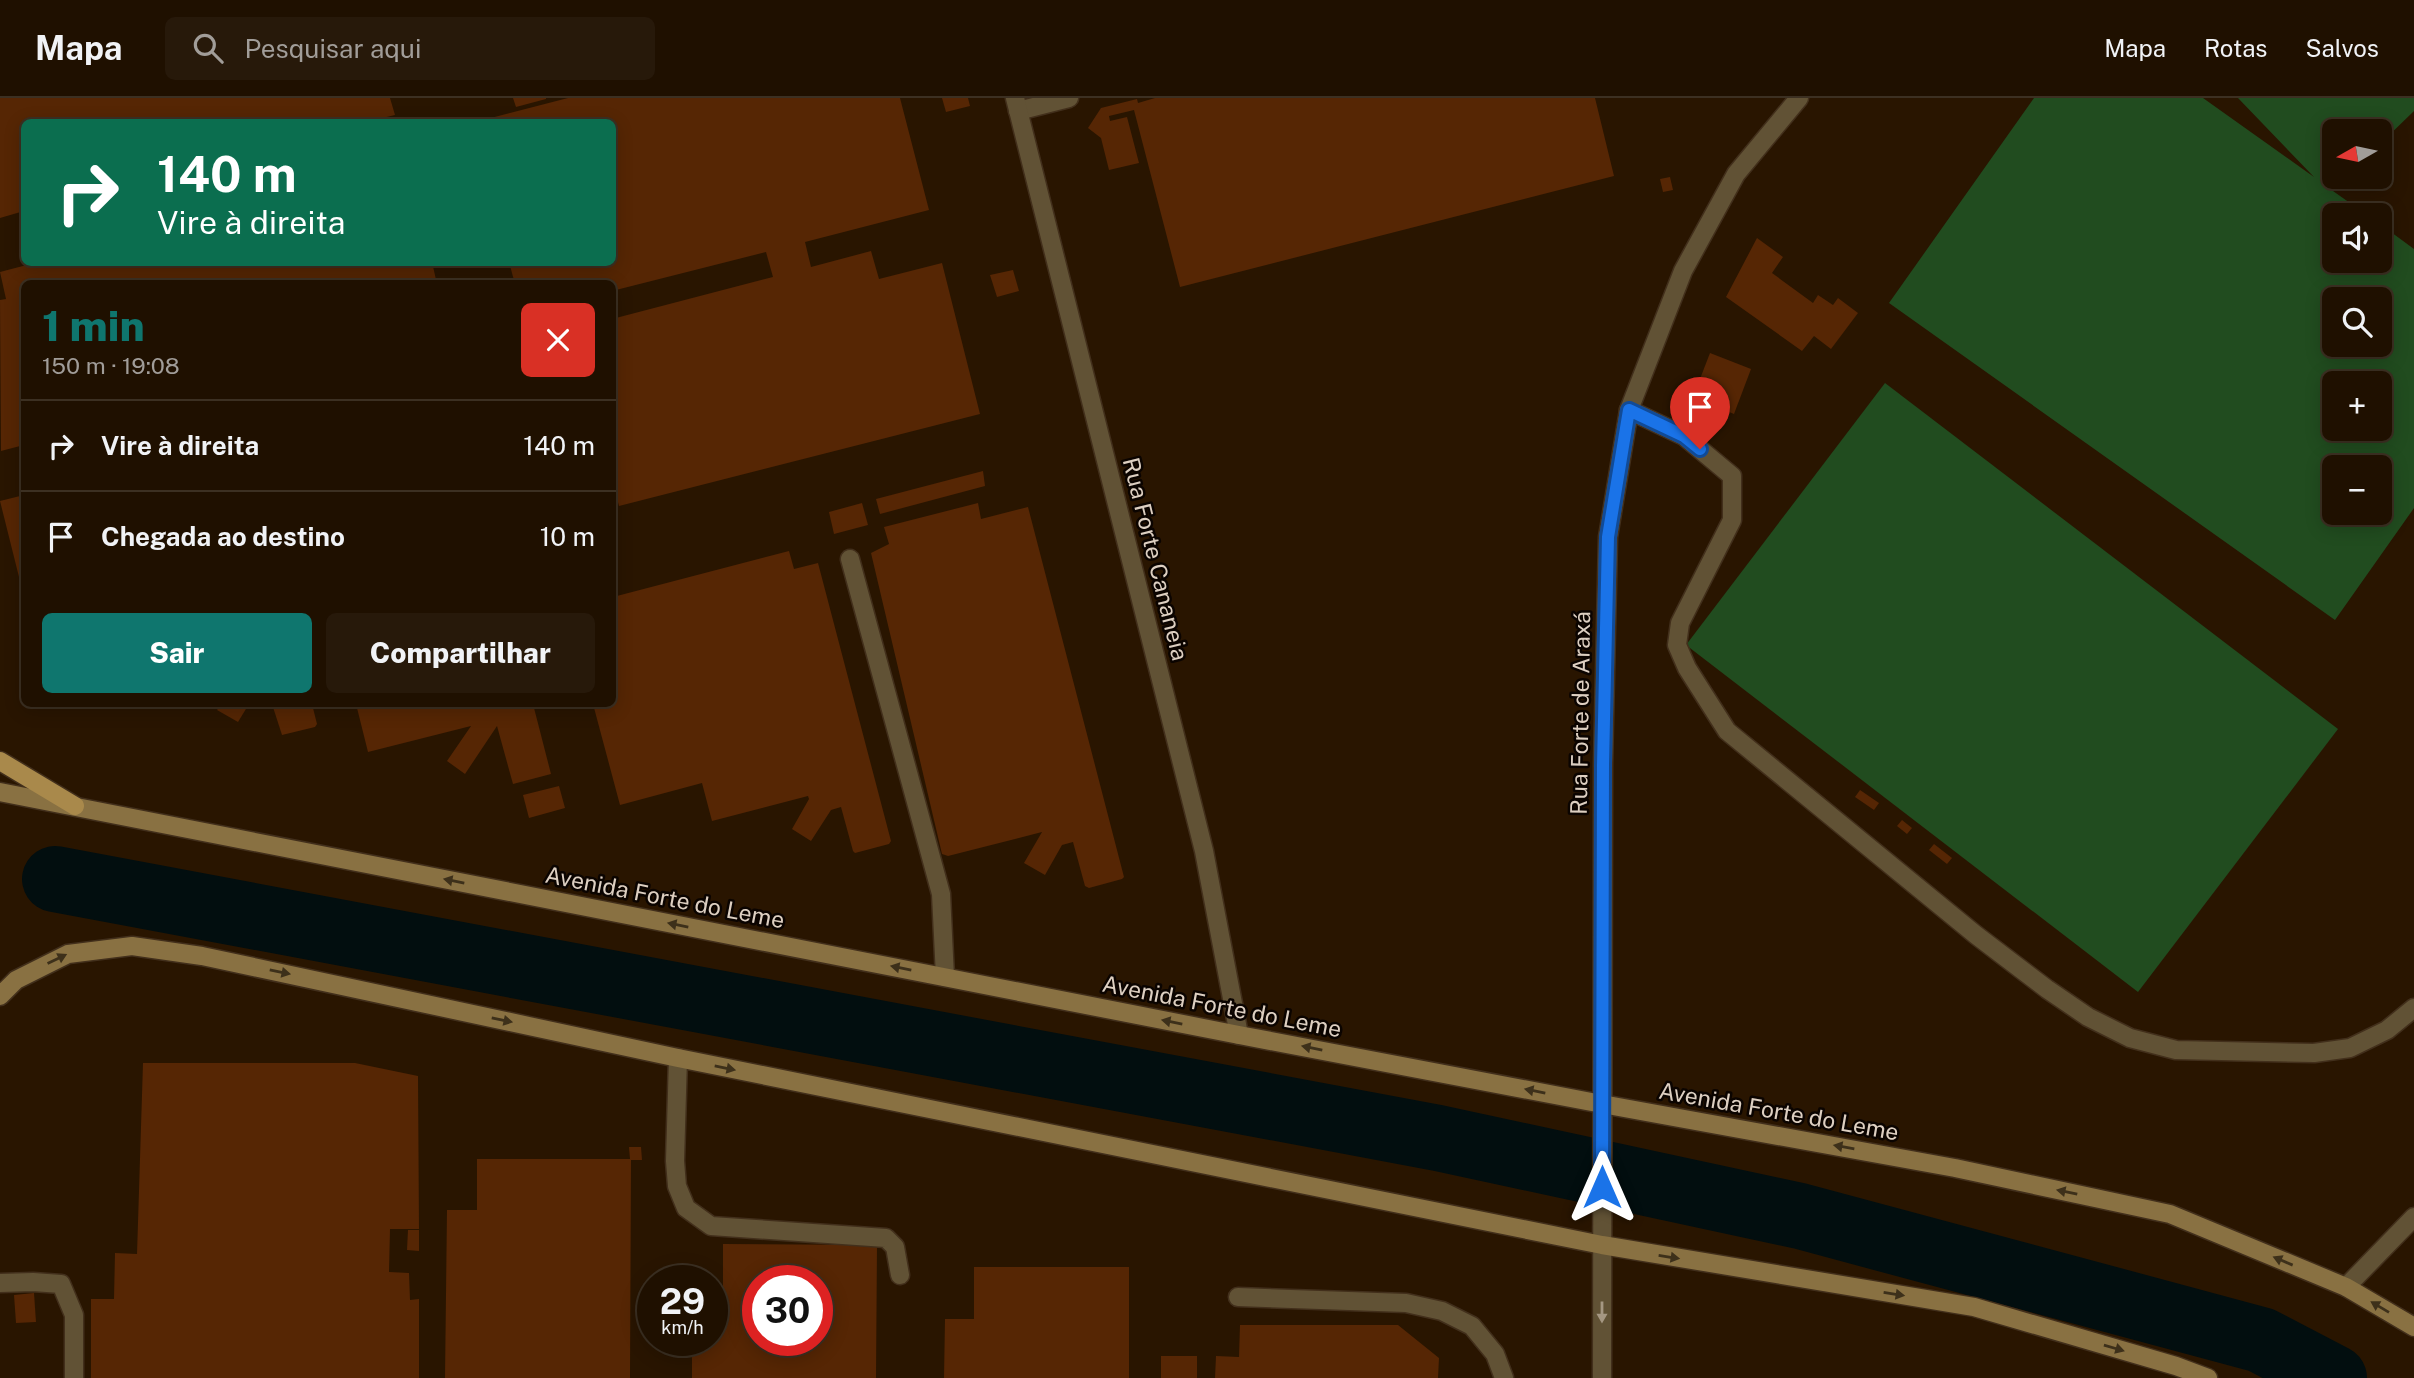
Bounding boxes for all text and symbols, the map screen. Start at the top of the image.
search box [165,17,655,80]
text: Mapa [35,29,123,67]
icon: search [189,29,227,67]
text: Pesquisar aqui [245,33,421,64]
text: Mapa [2104,34,2166,62]
text: Rotas [2204,34,2267,62]
text: Salvos [2305,34,2379,62]
north arrow [2322,119,2392,189]
map controls [2322,119,2392,525]
text: 140 m [157,145,297,203]
icon: right [42,147,133,238]
button: sound [2322,203,2392,273]
text: Vire à direita [157,204,345,241]
button: search [2322,287,2392,357]
text: 1 min [42,301,145,350]
button: close [521,303,595,377]
text: 150 m · 19:08 [42,352,180,379]
button: + [2322,371,2392,441]
pin [1670,377,1730,449]
icon: arrive [1681,388,1719,426]
icon: right [42,427,80,465]
text: Vire à direita [101,430,259,461]
text: 140 m [523,430,595,461]
street label: Rua Forte Cananeia [1118,455,1194,663]
button: − [2322,455,2392,525]
icon: arrive [42,518,80,556]
text: Chegada ao destino [101,521,345,552]
text: 10 m [540,521,595,552]
street label: Rua Forte de Araxá [1565,611,1595,815]
button: Sair [42,613,312,693]
button: Compartilhar [326,613,595,693]
street label: Avenida Forte do Leme [543,861,787,933]
one-way arrow [443,875,465,886]
one-way arrow [667,919,689,930]
one-way arrow [47,954,67,965]
one-way arrow [890,963,912,974]
one-way arrow [269,967,291,978]
street label: Avenida Forte do Leme [1100,970,1344,1042]
one-way arrow [491,1015,513,1026]
one-way arrow [1161,1016,1183,1027]
one-way arrow [1301,1043,1323,1054]
one-way arrow [714,1062,736,1073]
street label: Avenida Forte do Leme [1657,1077,1901,1145]
one-way arrow [1524,1085,1546,1096]
one-way arrow [1833,1142,1855,1153]
position arrow [1565,1150,1639,1224]
one-way arrow [2056,1186,2078,1197]
one-way arrow [1658,1252,1680,1263]
one-way arrow [2273,1255,2294,1266]
speed limit sign: 30 [742,1265,833,1356]
text: 29 [660,1281,705,1322]
one-way arrow [1883,1289,1905,1300]
one-way arrow [1596,1301,1608,1323]
one-way arrow [2371,1301,2390,1314]
text: km/h [661,1317,704,1338]
one-way arrow [2104,1344,2125,1354]

